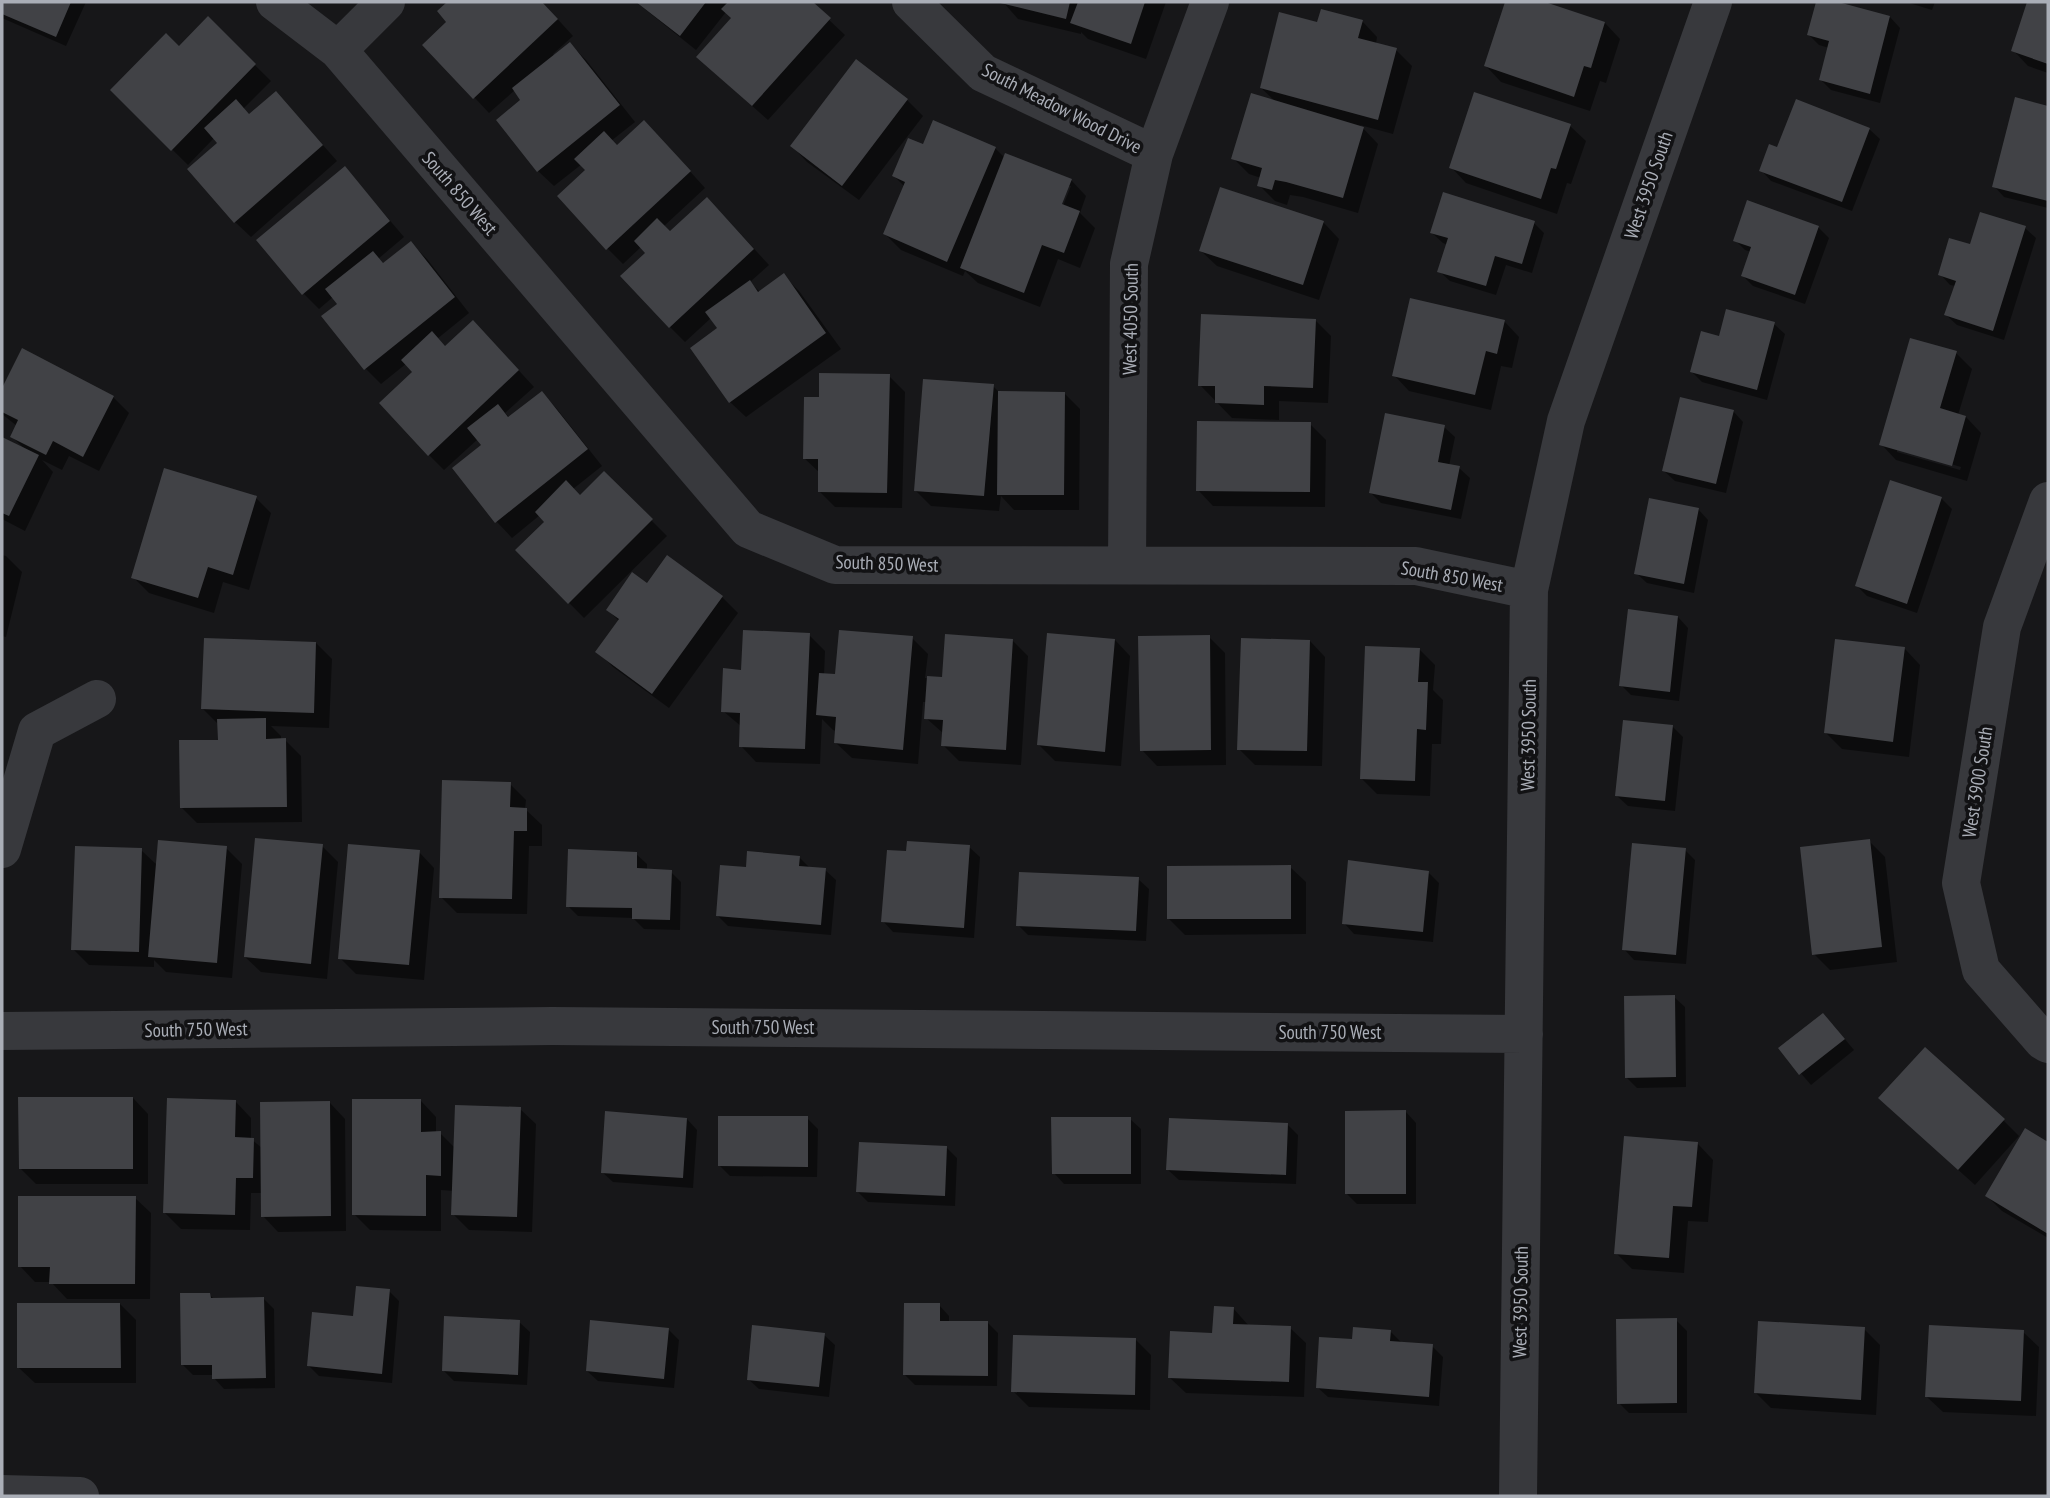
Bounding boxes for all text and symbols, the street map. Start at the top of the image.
street label: South Meadow Wood Drive [978,57,1146,159]
street label: West 3950 South [1618,128,1678,242]
street label: South 850 West [417,146,503,240]
street label: West 4050 South [1117,263,1143,375]
street label: South 850 West [835,549,940,577]
street label: South 850 West [1399,555,1506,597]
street label: West 3950 South [1515,679,1541,791]
street label: West 3900 South [1956,725,1998,839]
street label: South 750 West [711,1015,815,1039]
street label: South 750 West [144,1016,249,1042]
street label: South 750 West [1278,1020,1382,1044]
street label: West 3950 South [1507,1246,1533,1358]

